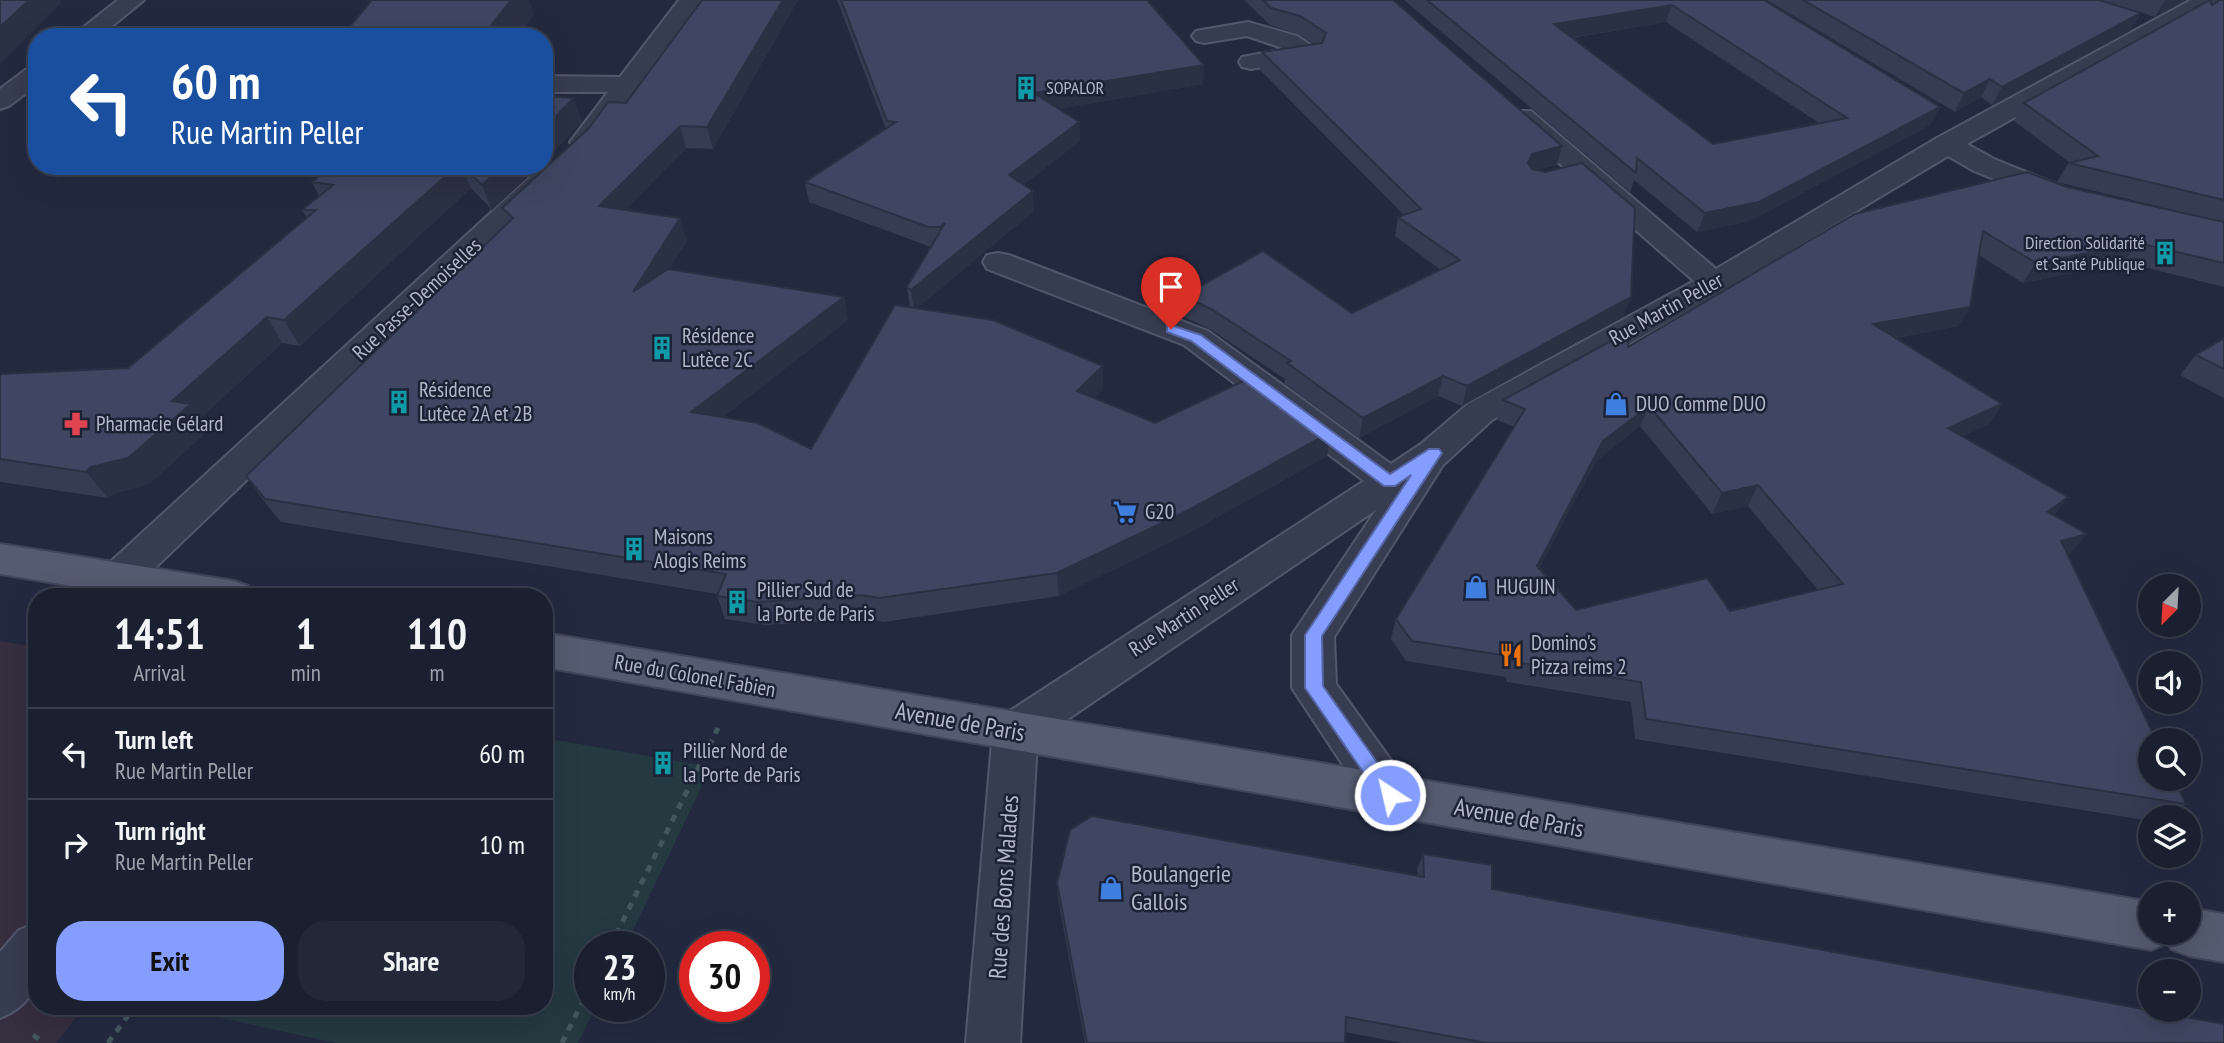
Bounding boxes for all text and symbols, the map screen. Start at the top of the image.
text: 60 m [171,49,260,113]
icon: left [56,56,147,147]
building icon: SOPALOR [1012,74,1040,102]
place label: SOPALOR [1046,76,1105,99]
text: Rue Martin Peller [171,111,363,153]
place label: Direction Solidarité et Santé Publique [2025,231,2145,275]
street label: Rue Passe-Demoiselles [346,232,487,365]
building icon: Direction Solidarité et Santé Publique [2151,239,2179,267]
pin [1141,257,1201,329]
street label: Rue Martin Peller [1604,266,1728,351]
icon: arrive [1152,268,1190,306]
place label: Résidence Lutèce 2C [682,322,754,373]
building icon: Résidence Lutèce 2C [648,334,676,362]
place label: Résidence Lutèce 2A et 2B [419,376,532,427]
building icon: Résidence Lutèce 2A et 2B [385,388,413,416]
shop icon: DUO Comme DUO [1602,390,1630,418]
place label: DUO Comme DUO [1636,390,1766,417]
pharmacy icon: Pharmacie Gélard [62,410,90,438]
place label: Pharmacie Gélard [96,410,223,437]
supermarket icon: G20 [1111,498,1139,526]
place label: G20 [1145,498,1174,525]
place label: Maisons Alogis Reims [654,523,746,574]
building icon: Maisons Alogis Reims [620,535,648,563]
street label: Rue Martin Peller [1123,571,1244,662]
shop icon: HUGUIN [1462,573,1490,601]
place label: HUGUIN [1496,573,1556,600]
north arrow [2138,574,2202,637]
map controls [2138,574,2201,1022]
place label: Pillier Sud de la Porte de Paris [757,576,875,627]
building icon: Pillier Sud de la Porte de Paris [723,588,751,616]
text: 14:51 [114,606,205,661]
text: 1 [296,606,316,661]
text: 110 [407,606,467,661]
place label: Domino's Pizza reims 2 [1531,629,1627,680]
restaurant icon: Domino's Pizza reims 2 [1497,641,1525,669]
street label: Rue du Colonel Fabien [613,648,778,703]
button: sound [2138,651,2201,714]
text: Arrival [133,658,185,687]
text: min [291,658,321,687]
text: m [429,658,444,687]
street label: Avenue de Paris [893,695,1027,748]
text: Turn left [115,723,193,756]
button: search [2138,728,2201,791]
icon: left [56,735,94,773]
text: 60 m [479,737,525,770]
place label: Pillier Nord de la Porte de Paris [683,737,801,788]
building icon: Pillier Nord de la Porte de Paris [649,749,677,777]
text: Rue Martin Peller [115,756,253,785]
position arrow [1353,758,1427,832]
street label: Avenue de Paris [1452,791,1586,844]
street label: Rue des Bons Malades [982,794,1025,980]
button: layers [2138,805,2201,868]
text: Turn right [115,814,206,847]
icon: right [56,826,94,864]
text: 10 m [479,828,525,861]
text: Rue Martin Peller [115,847,253,876]
place label: Boulangerie Gallois [1131,858,1231,917]
shop icon: Boulangerie Gallois [1097,874,1125,902]
button: + [2138,882,2201,945]
button: Exit [56,921,284,1001]
button: Share [298,921,525,1001]
speed limit sign: 30 [679,931,770,1022]
text: 23 [603,944,636,990]
button: − [2138,959,2201,1022]
text: km/h [604,982,635,1005]

